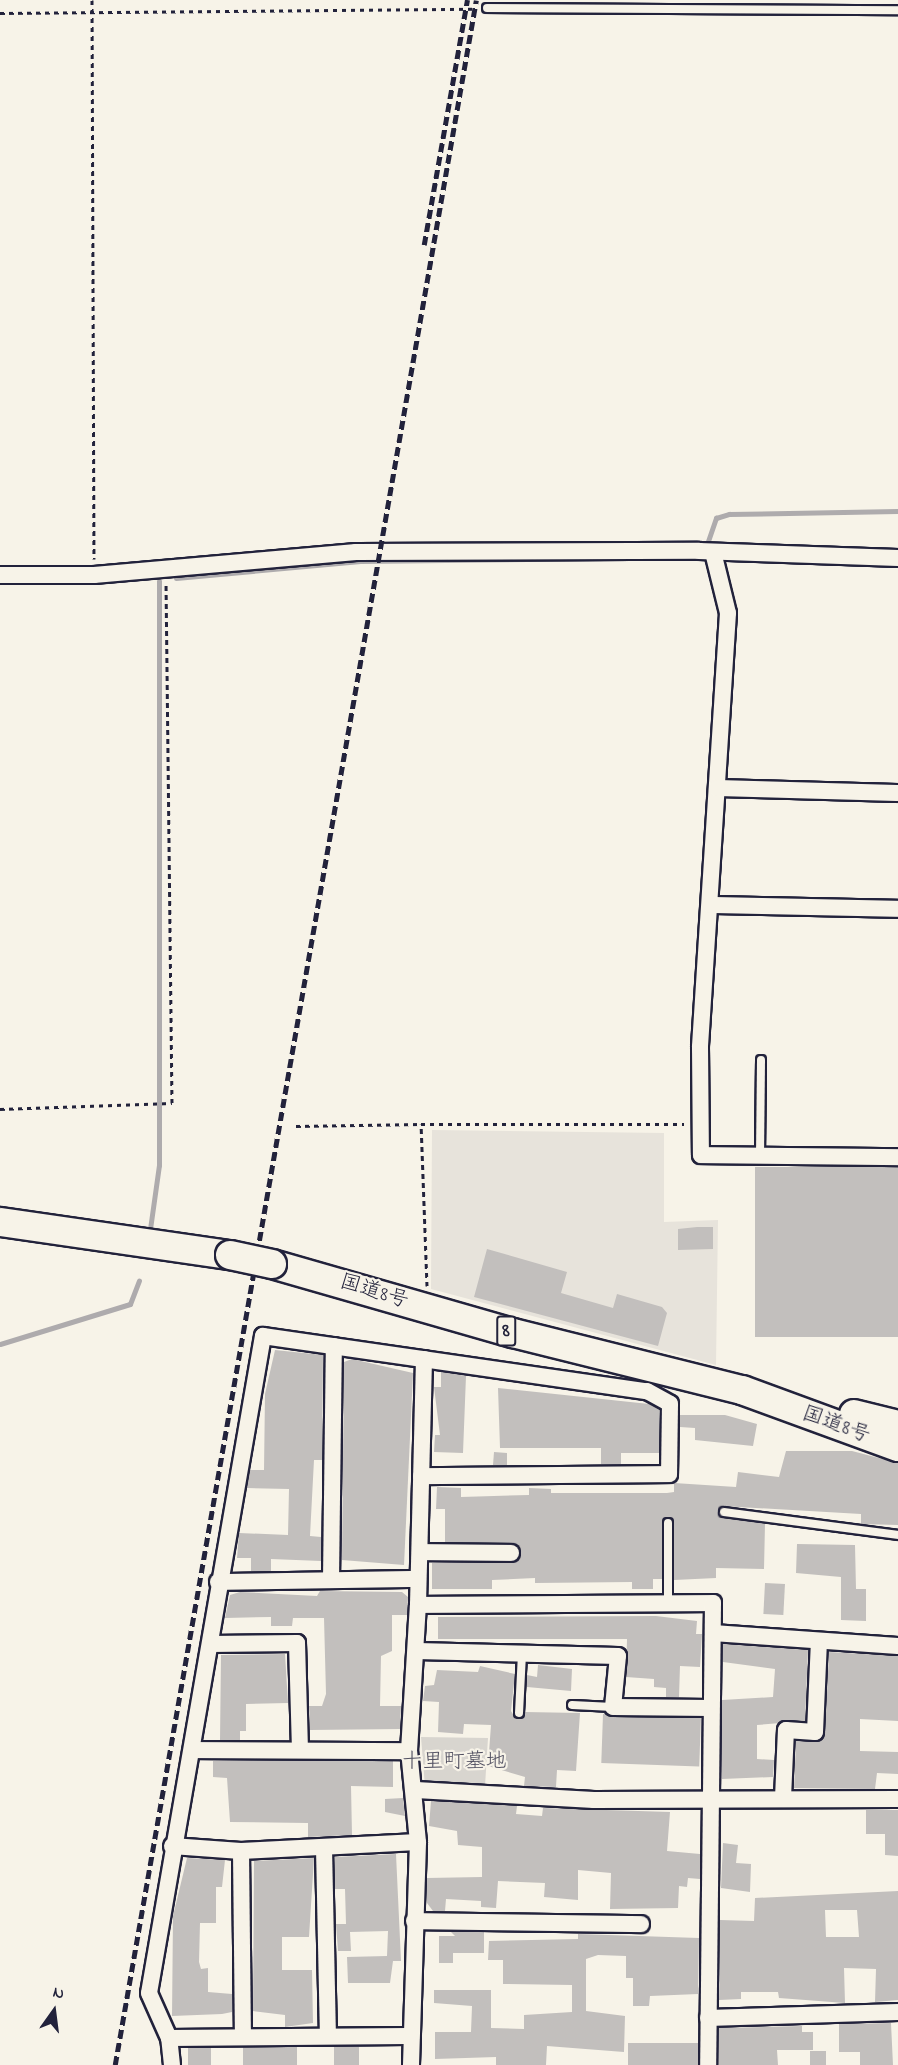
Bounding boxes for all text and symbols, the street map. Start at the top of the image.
street label: 国道8号 [336,1270,412,1314]
road number: 8 [496,1314,516,1348]
street label: 国道8号 [798,1401,874,1449]
park label: 十里町墓地 [402,1749,506,1775]
north arrow [24,1981,84,2041]
text: N [50,1981,67,2006]

